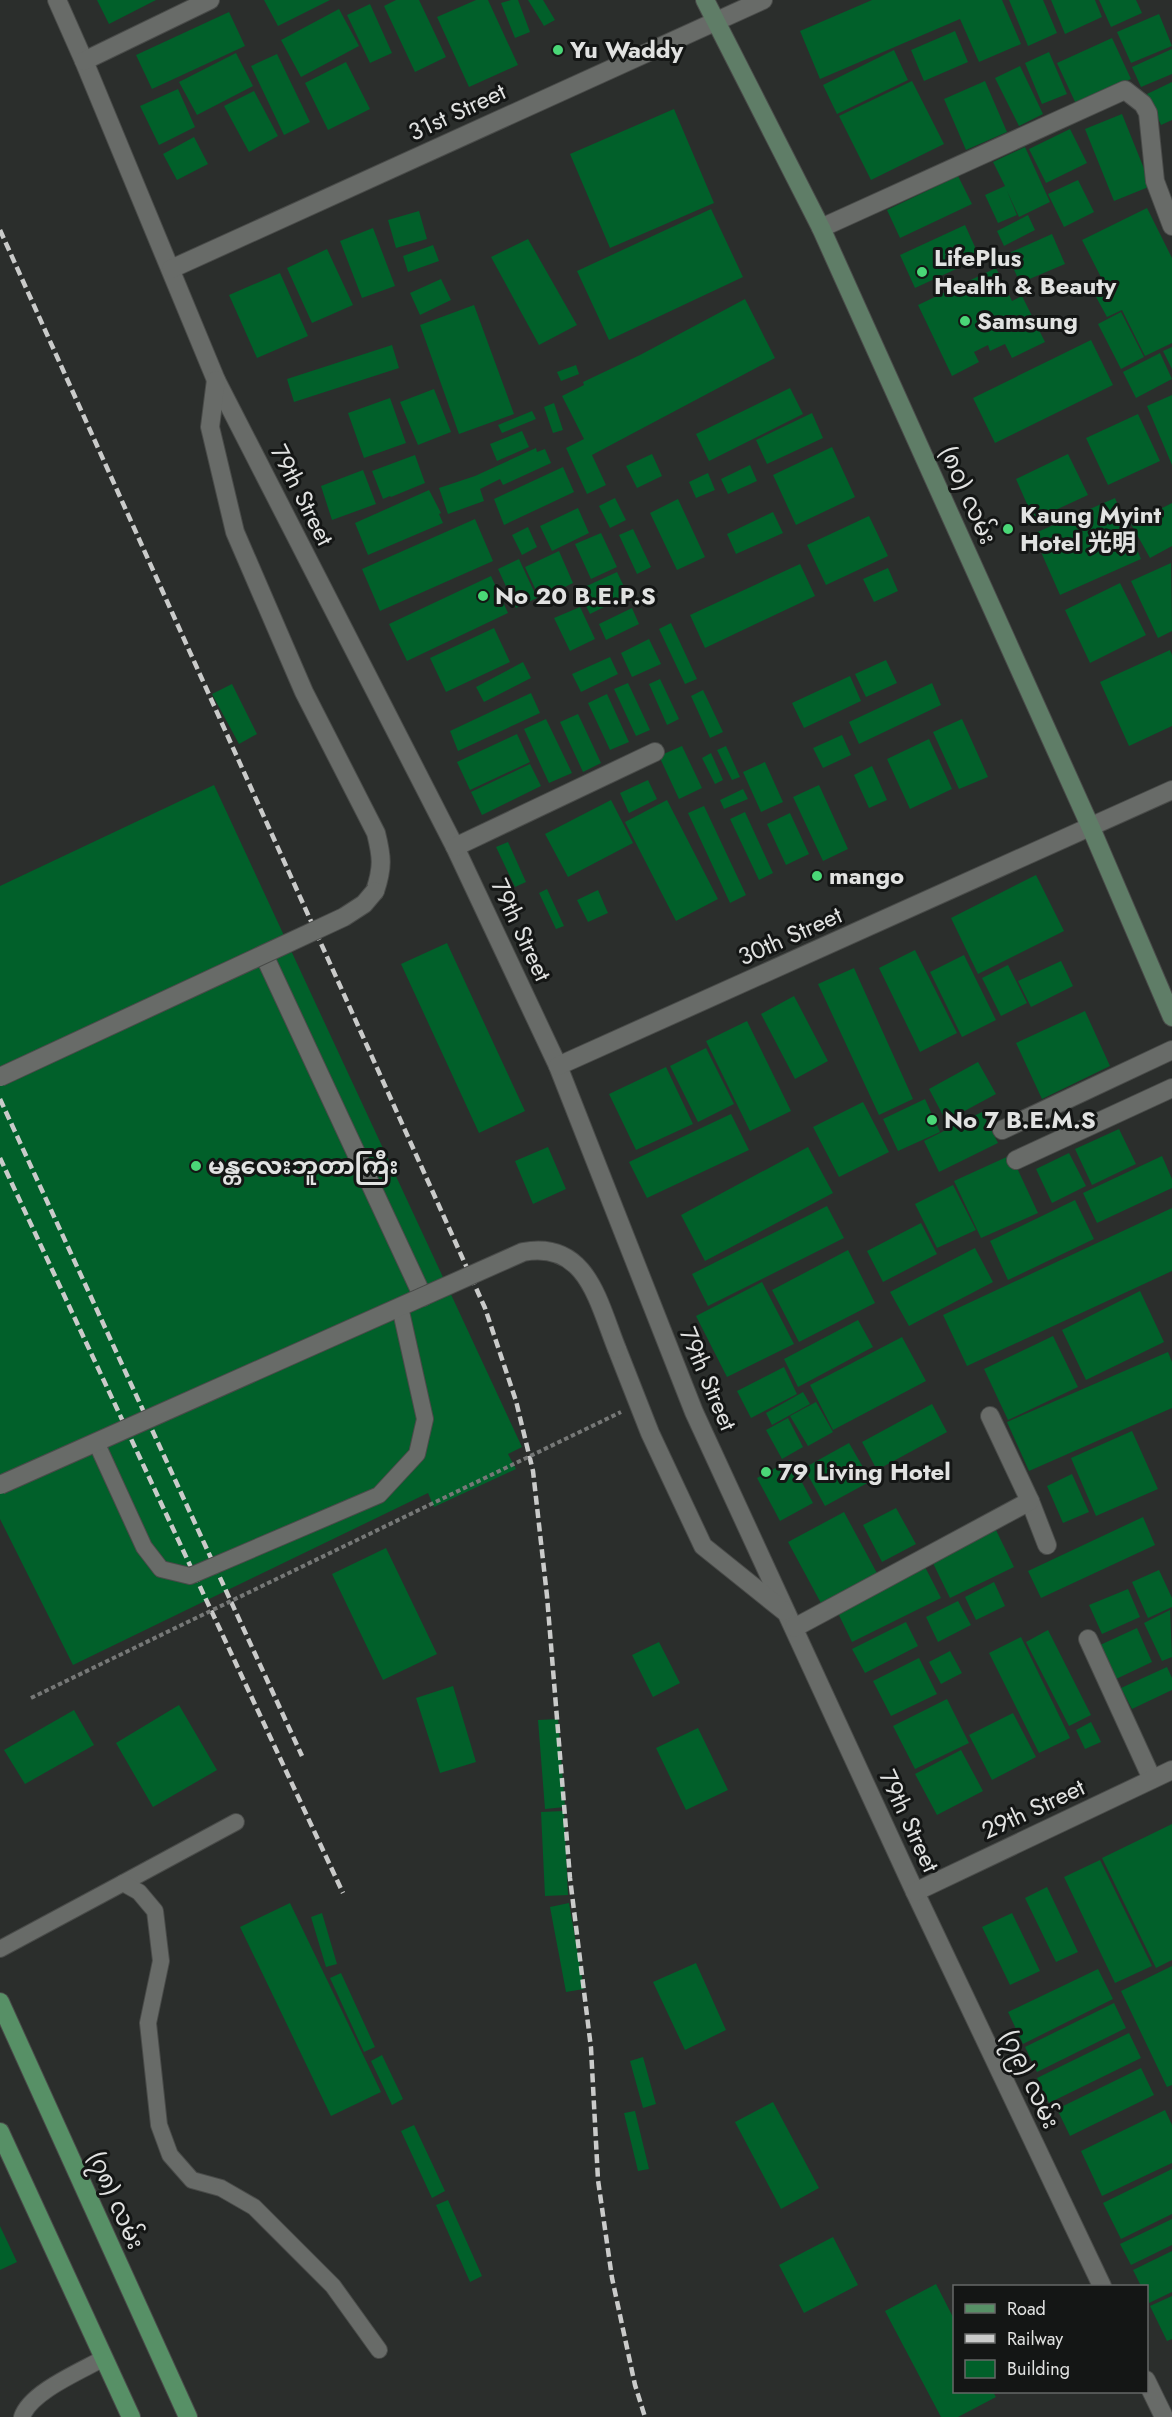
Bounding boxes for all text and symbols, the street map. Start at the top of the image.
place label: Yu Waddy [569,32,684,67]
marker: Yu Waddy [551,43,565,57]
street label: 31st Street [402,74,511,149]
place label: LifePlus Health & Beauty [934,240,1117,303]
marker: LifePlus Health & Beauty [915,265,929,279]
place label: Samsung [977,303,1078,338]
marker: Samsung [958,314,972,328]
street label: 79th Street [262,438,343,552]
street label: (၈၀) လမ်း [931,440,1006,550]
place label: Kaung Myint Hotel 光明 [1020,497,1161,560]
marker: Kaung Myint Hotel 光明 [1001,522,1015,536]
place label: No 20 B.E.P.S [495,578,656,613]
marker: No 20 B.E.P.S [476,589,490,603]
place label: mango [829,858,904,893]
marker: mango [810,869,824,883]
street label: 79th Street [483,873,560,987]
street label: 30th Street [732,897,848,974]
place label: No 7 B.E.M.S [944,1102,1096,1137]
marker: No 7 B.E.M.S [925,1113,939,1127]
place label: မန္တလေးဘူတာကြီး [208,1148,398,1185]
marker: မန္တလေးဘူတာကြီး [189,1159,203,1173]
street label: 79th Street [671,1322,746,1436]
place label: 79 Living Hotel [778,1454,951,1489]
marker: 79 Living Hotel [759,1465,773,1479]
street label: 79th Street [871,1764,948,1878]
street label: 29th Street [975,1769,1090,1848]
street label: (၇၉) လမ်း [990,2023,1069,2135]
street label: (၇၈) လမ်း [77,2145,154,2256]
legend [953,2285,1148,2393]
text: Road [1007,2296,1046,2322]
text: Railway [1007,2326,1063,2352]
text: Building [1007,2356,1070,2382]

